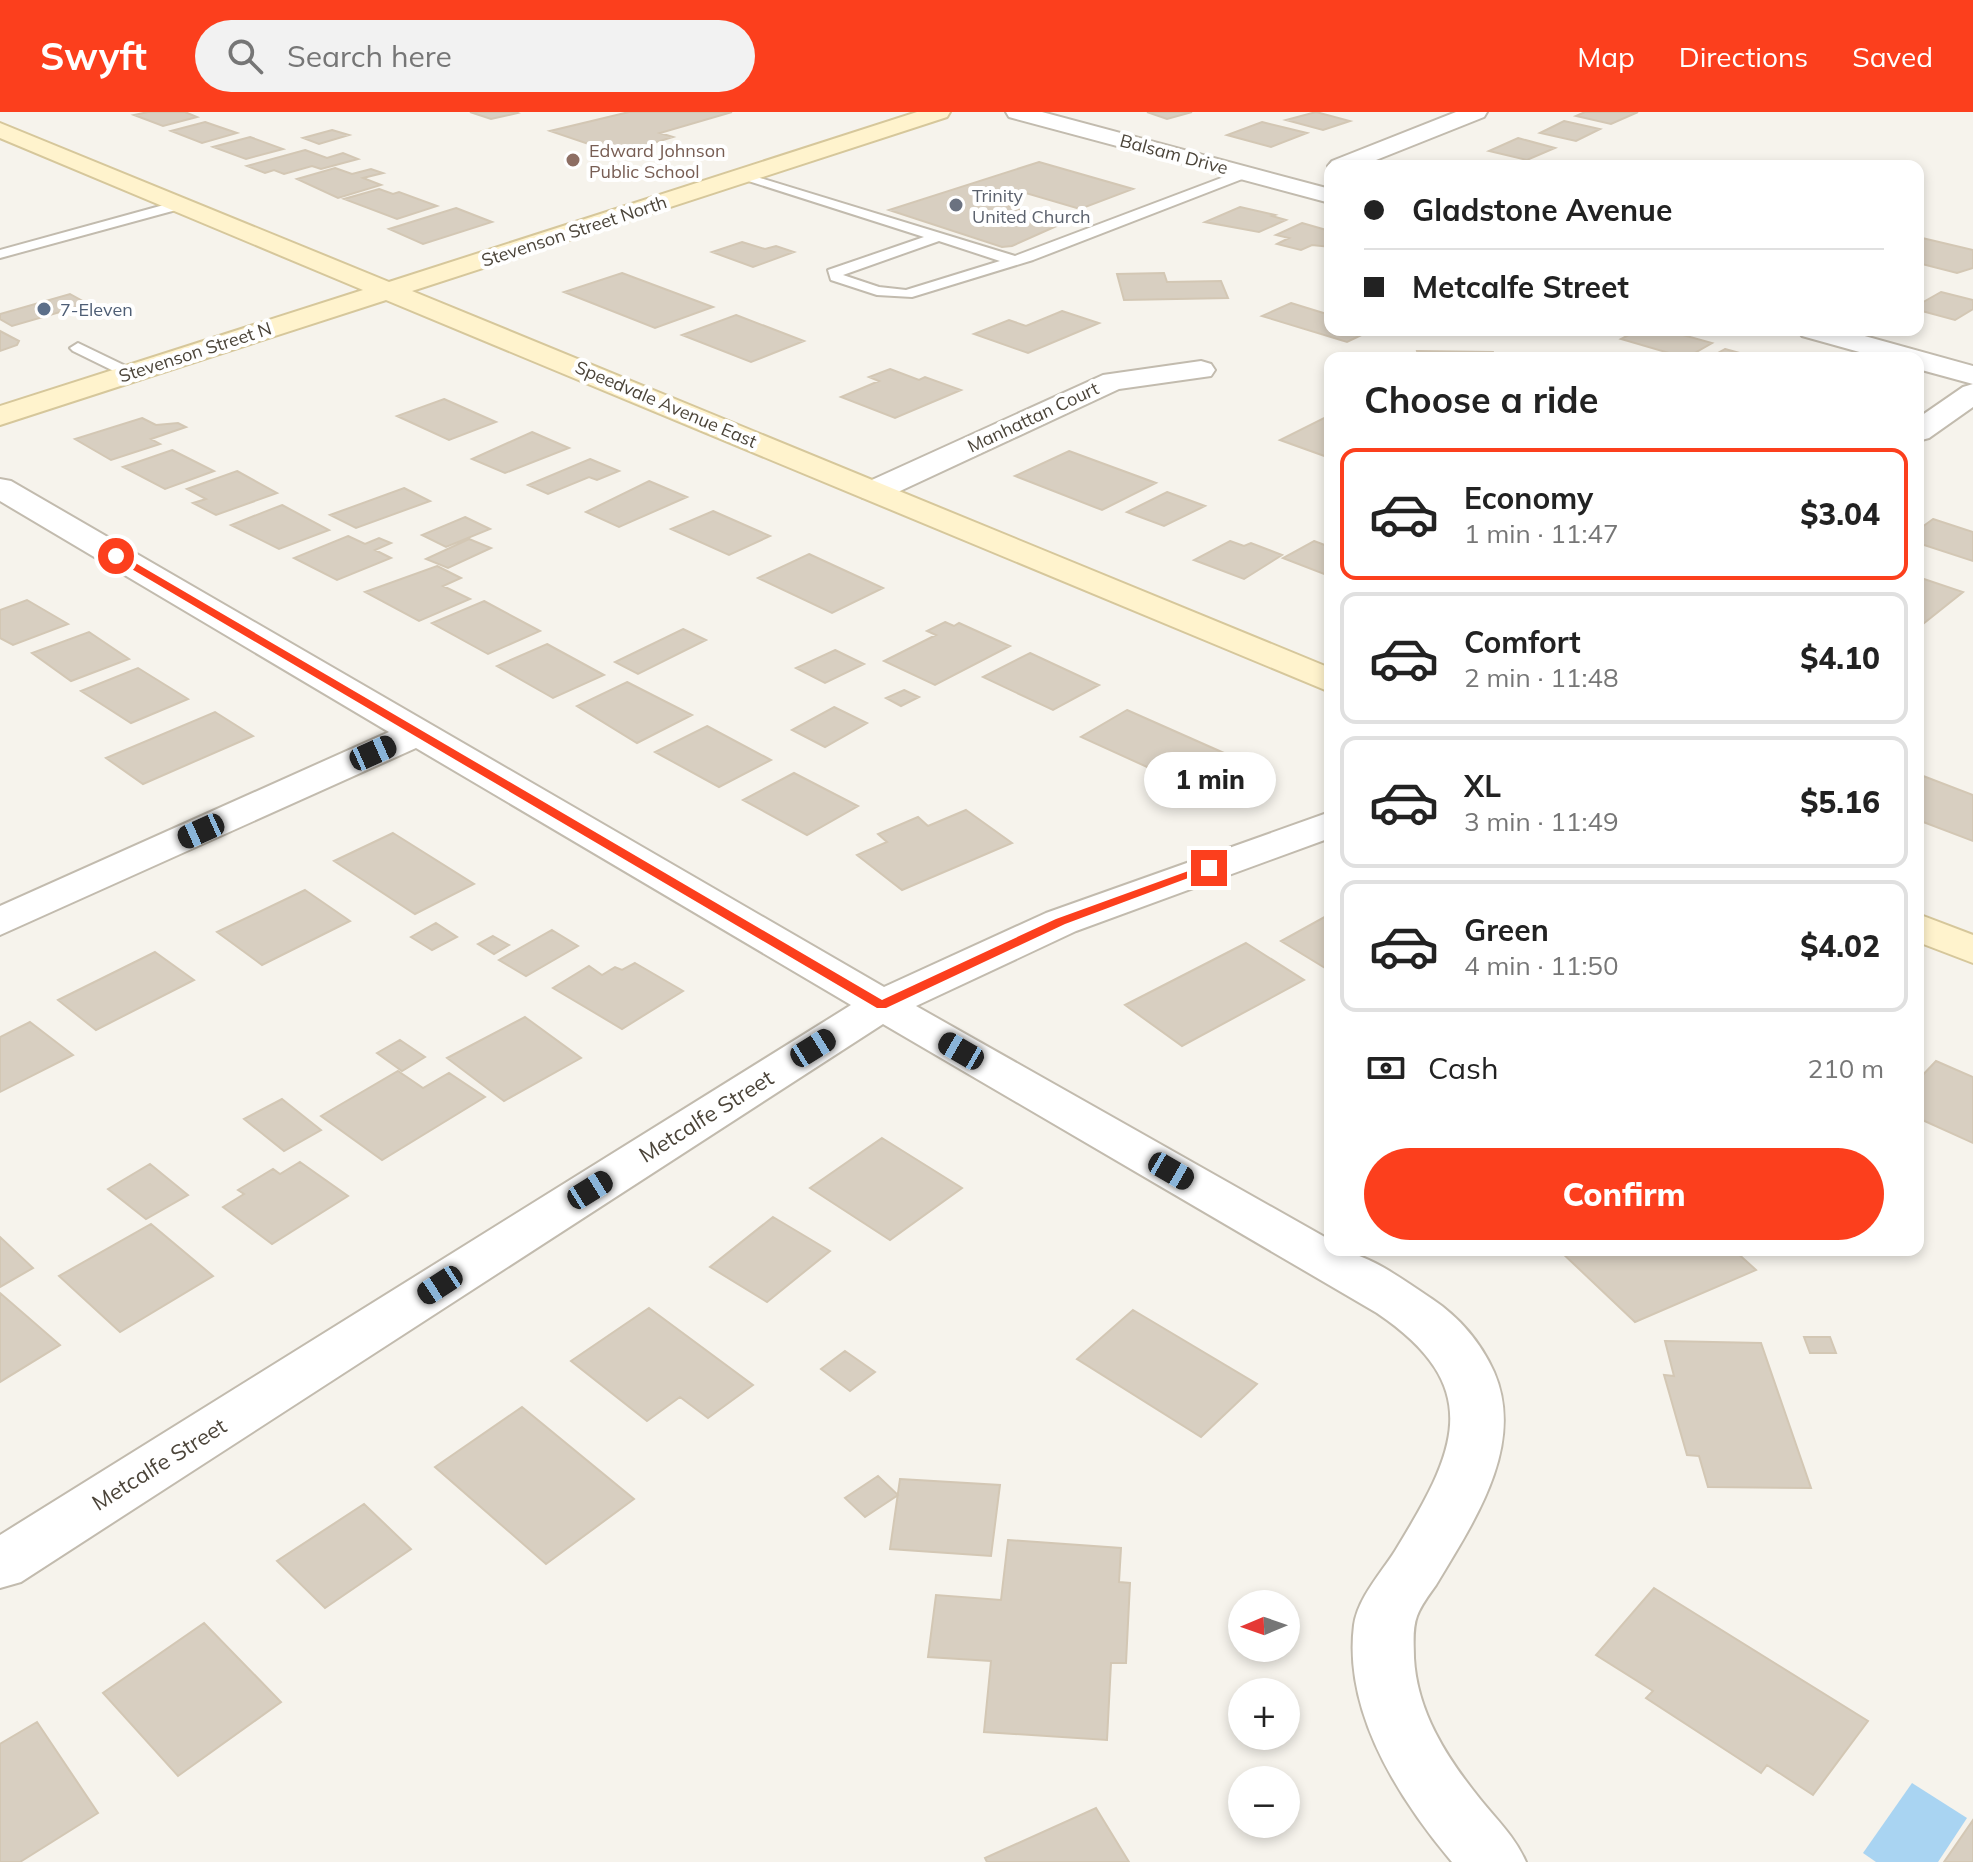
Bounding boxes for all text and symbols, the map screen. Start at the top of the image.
search box [195,20,755,92]
text: Swyft [40,32,147,80]
icon: search [223,34,267,78]
text: Search here [287,37,452,75]
text: Map [1577,39,1635,74]
text: Directions [1679,39,1808,74]
text: Saved [1852,39,1933,74]
street label: Balsam Drive [1117,129,1231,179]
place label: Edward Johnson Public School [589,139,726,183]
marker: Edward Johnson Public School [564,151,582,169]
place label: Trinity United Church [972,184,1091,228]
street label: Stevenson Street North [479,190,669,272]
text: Gladstone Avenue [1412,191,1672,229]
marker: Trinity United Church [947,196,965,214]
text: Metcalfe Street [1412,268,1629,306]
place label: 7-Eleven [60,298,133,321]
marker: 7-Eleven [35,300,53,318]
street label: Stevenson Street N [116,316,274,388]
street label: Speedvale Avenue East [572,355,760,453]
street label: Manhattan Court [964,377,1102,457]
text: Choose a ride [1364,377,1598,422]
icon: car [1368,478,1440,550]
text: Economy [1464,479,1593,517]
text: $3.04 [1800,495,1880,533]
text: 1 min · 11:47 [1464,517,1619,550]
route start [98,538,134,574]
icon: car [1368,622,1440,694]
text: Comfort [1464,623,1581,661]
text: $4.10 [1800,639,1880,677]
text: 2 min · 11:48 [1464,661,1619,694]
car [346,732,400,774]
callout: 1 min [1143,752,1275,808]
text: 1 min [1175,763,1245,796]
icon: car [1368,766,1440,838]
text: XL [1464,767,1501,805]
text: $5.16 [1800,783,1880,821]
text: 3 min · 11:49 [1464,805,1619,838]
car [174,810,228,852]
route end [1191,850,1227,886]
icon: car [1368,910,1440,982]
text: Green [1464,911,1549,949]
text: $4.02 [1800,927,1880,965]
text: 4 min · 11:50 [1464,949,1619,982]
car [786,1025,840,1071]
car [934,1029,988,1073]
icon: cash [1364,1046,1408,1090]
text: Cash [1428,1049,1499,1087]
text: 210 m [1808,1052,1884,1085]
street label: Metcalfe Street [634,1063,779,1169]
button: Confirm [1364,1148,1884,1240]
car [1144,1149,1198,1193]
car [563,1167,617,1213]
car [413,1262,467,1308]
street label: Metcalfe Street [87,1411,232,1517]
north arrow [1228,1590,1300,1662]
map controls [1228,1590,1300,1838]
button: + [1228,1678,1300,1750]
button: − [1228,1766,1300,1838]

